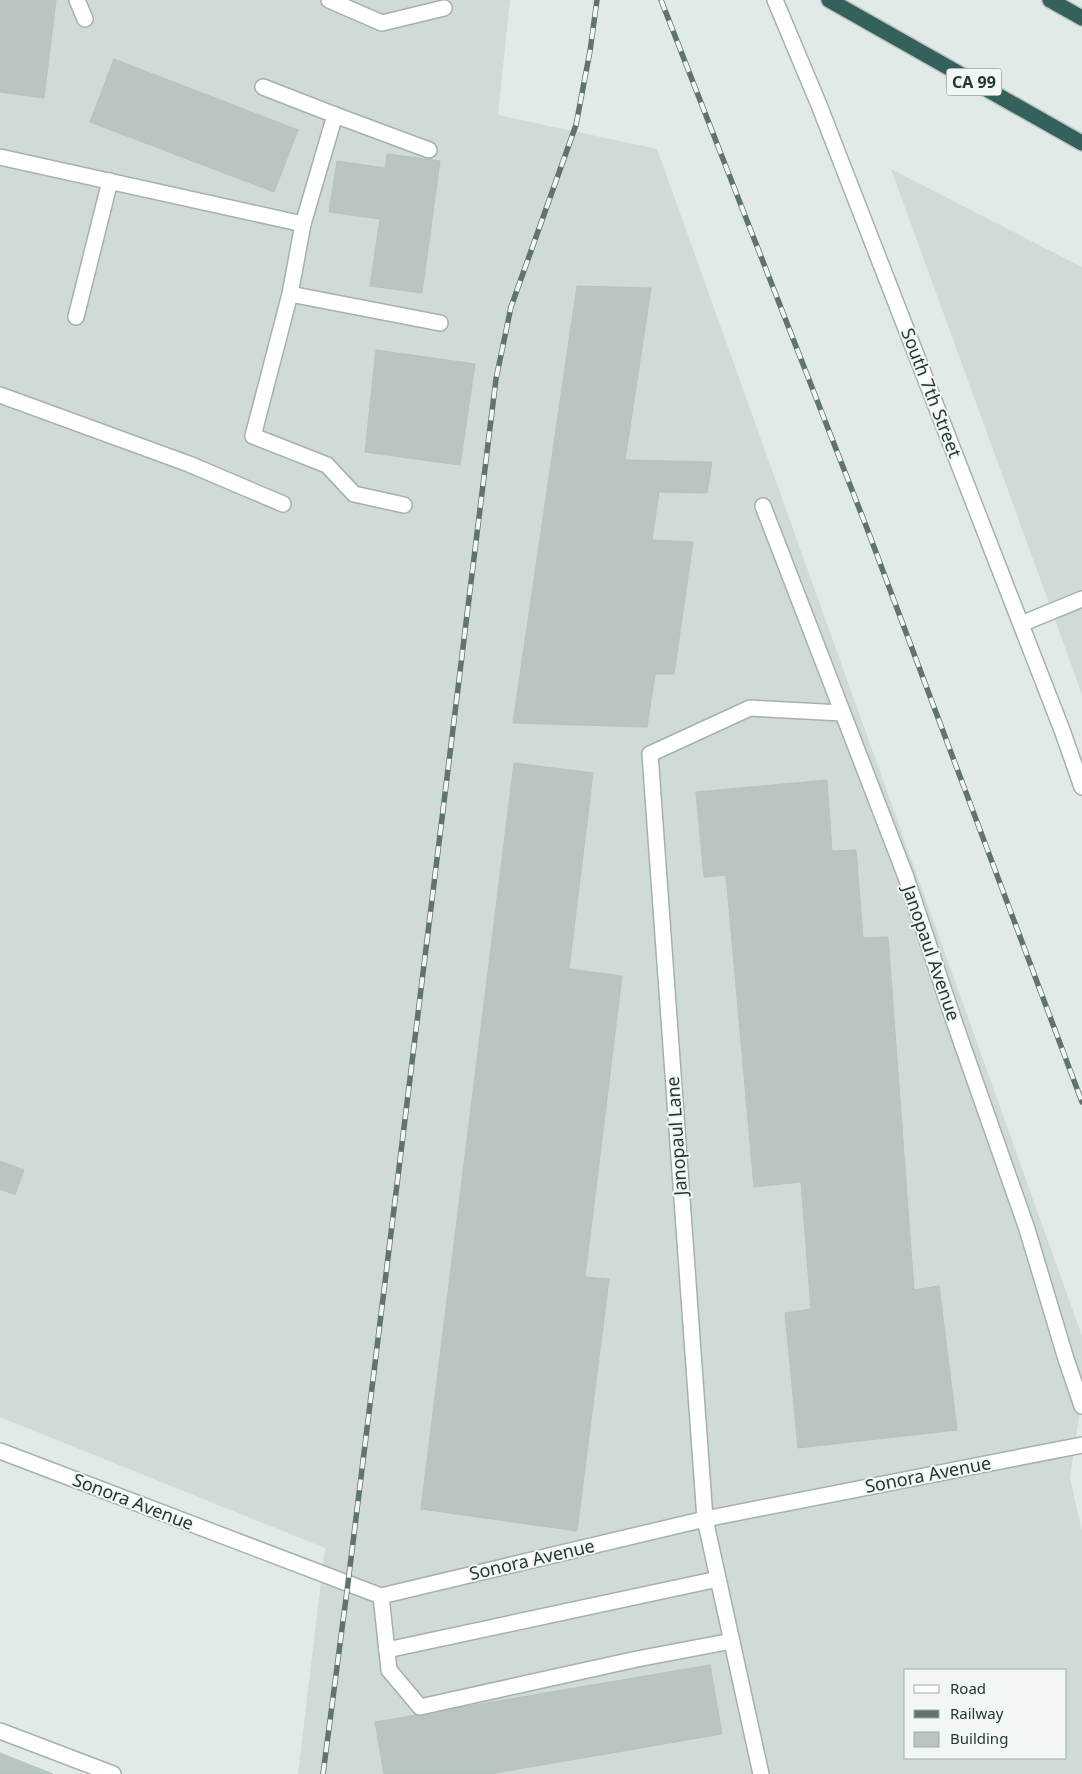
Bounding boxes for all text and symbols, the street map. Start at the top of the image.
road number: CA 99 [946,68,1002,95]
street label: South 7th Street [896,324,968,461]
street label: Janopaul Avenue [897,880,966,1024]
street label: Janopaul Lane [660,1076,692,1198]
street label: Sonora Avenue [863,1450,993,1498]
street label: Sonora Avenue [69,1467,197,1535]
street label: Sonora Avenue [467,1533,597,1585]
legend [904,1669,1067,1759]
text: Road [950,1678,986,1698]
text: Railway [950,1703,1004,1723]
text: Building [950,1728,1008,1748]

